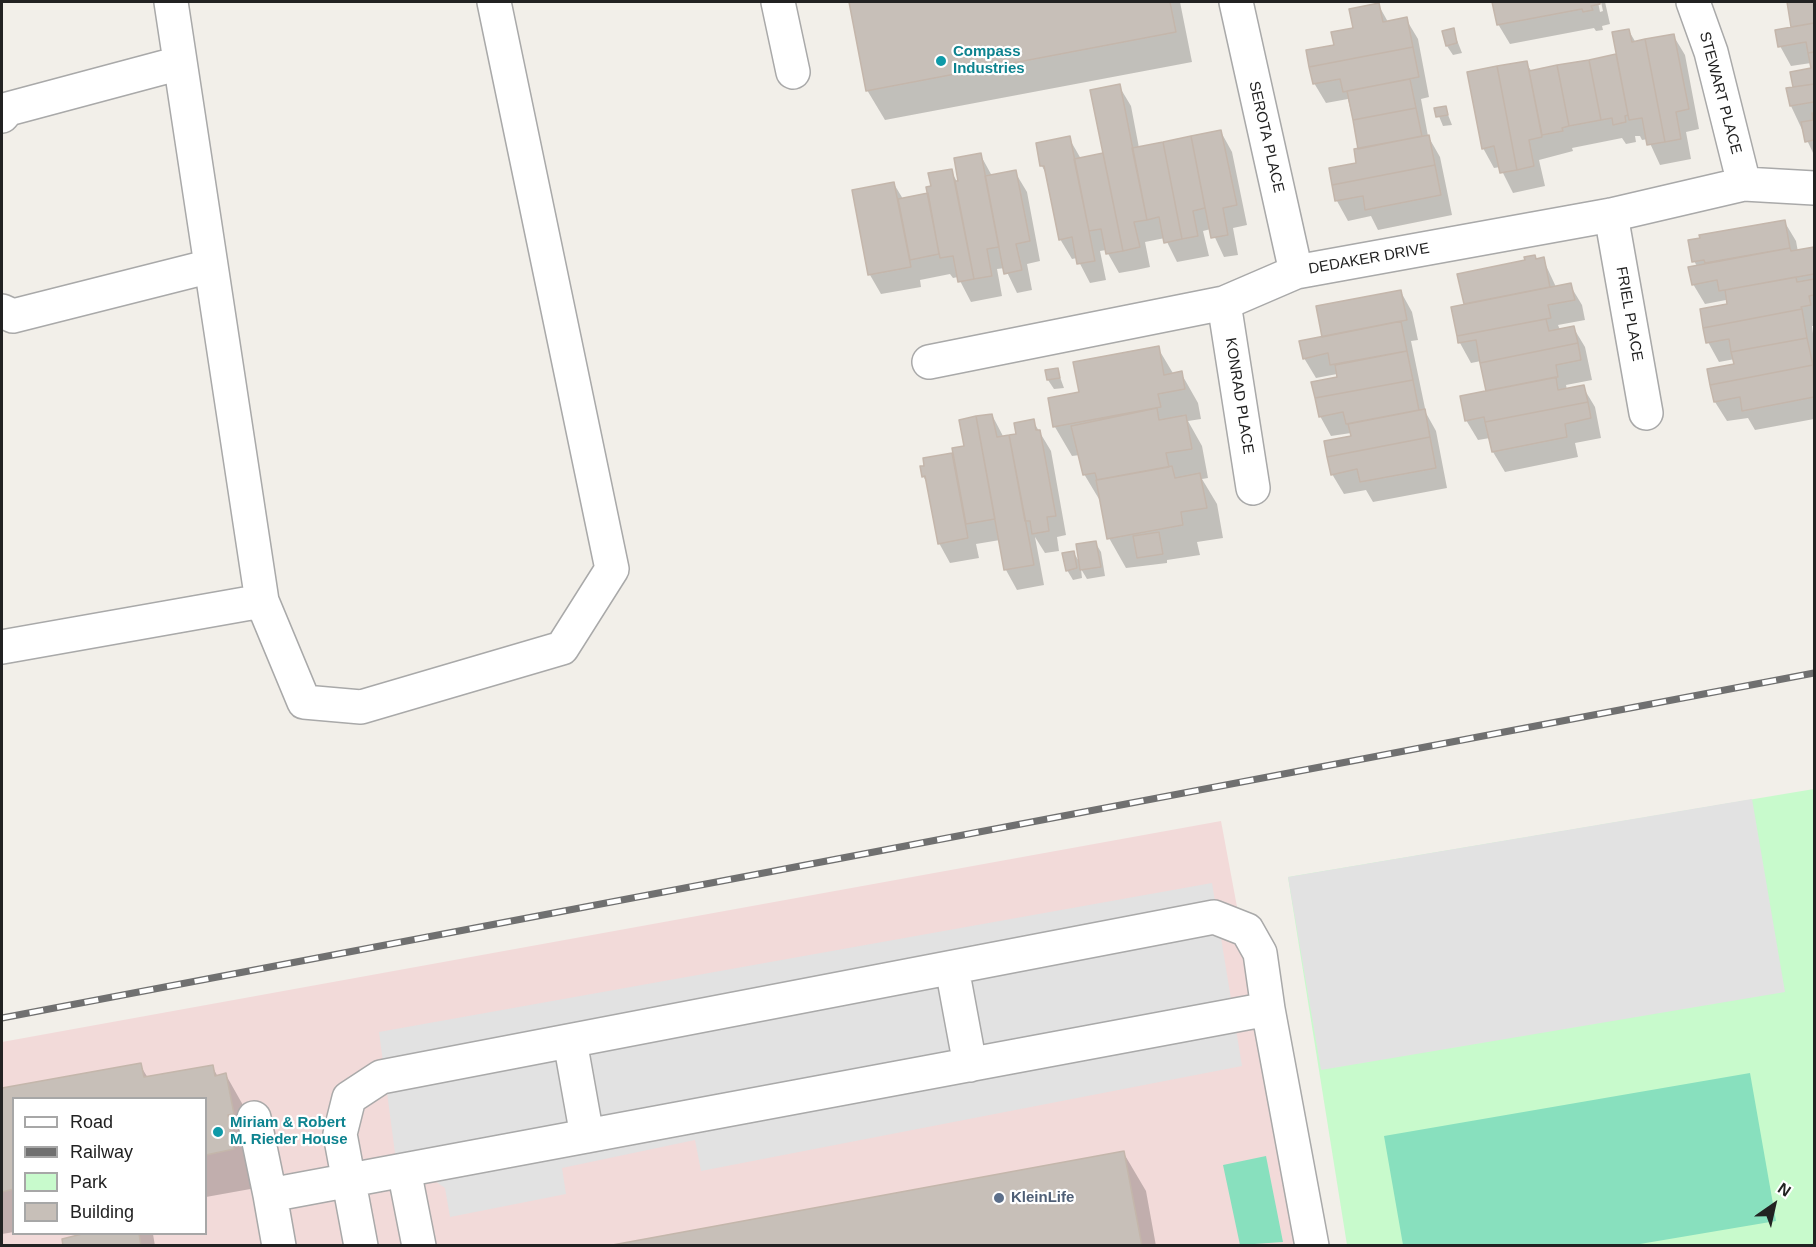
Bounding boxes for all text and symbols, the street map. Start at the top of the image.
street label: STEWART PLACE [1695,30,1745,156]
place label: Compass Industries [953,43,1025,78]
marker: Compass Industries [934,54,948,68]
street label: SEROTA PLACE [1244,79,1288,195]
street label: DEDAKER DRIVE [1307,239,1431,279]
street label: FRIEL PLACE [1612,265,1646,363]
street label: KONRAD PLACE [1221,337,1257,455]
legend [12,1097,207,1235]
text: Road [70,1112,113,1132]
place label: Miriam & Robert M. Rieder House [230,1114,348,1149]
marker: Miriam & Robert M. Rieder House [211,1125,225,1139]
text: Railway [70,1142,133,1162]
text: Park [70,1172,107,1192]
north arrow [1744,1175,1804,1235]
text: N [1775,1179,1794,1200]
place label: KleinLife [1011,1189,1074,1207]
marker: KleinLife [992,1191,1006,1205]
text: Building [70,1202,134,1222]

